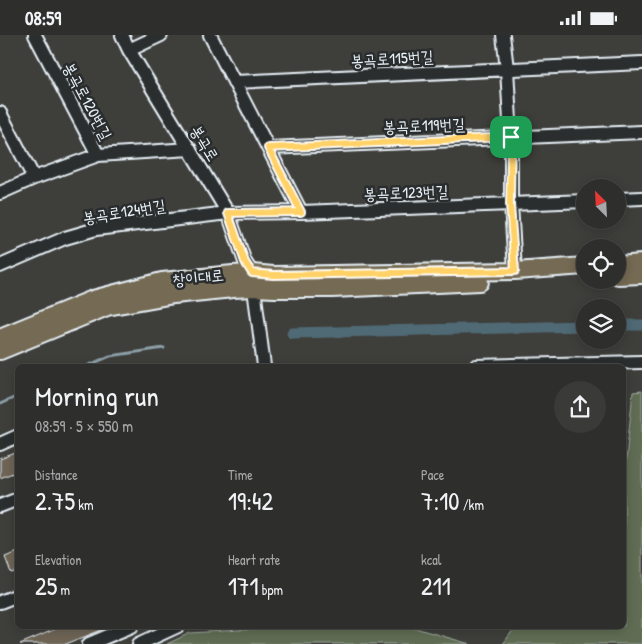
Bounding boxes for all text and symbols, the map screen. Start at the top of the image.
text: 08:59 [25,5,61,31]
street label: 봉곡로115번길 [350,45,434,71]
street label: 봉곡로120번길 [58,58,118,144]
street label: 봉곡로119번길 [383,113,465,137]
pin [490,116,532,158]
street label: 봉곡로 [186,121,224,165]
icon: arrive [497,123,525,151]
north arrow [576,179,626,229]
map controls [576,179,626,349]
street label: 봉곡로123번길 [363,180,449,204]
street label: 봉곡로124번길 [81,194,167,228]
button: locate [576,239,626,289]
street label: 창이대로 [171,263,225,291]
button: layers [576,299,626,349]
text: Morning run [35,377,159,415]
button: share [554,381,606,433]
text: 08:59 · 5 × 550 m [35,415,133,437]
text: Distance [35,465,78,484]
text: Time [228,465,253,484]
text: Pace [421,465,444,484]
text: 2.75 [35,484,75,518]
text: 19:42 [228,484,273,518]
text: 7:10 [421,484,459,518]
text: km [75,495,94,514]
text: /km [459,495,484,514]
text: Elevation [35,550,82,569]
text: Heart rate [228,550,280,569]
text: kcal [421,550,441,569]
text: 25 [35,569,57,603]
text: 171 [228,569,259,603]
text: 211 [421,569,451,603]
text: m [57,580,70,599]
text: bpm [259,580,283,599]

